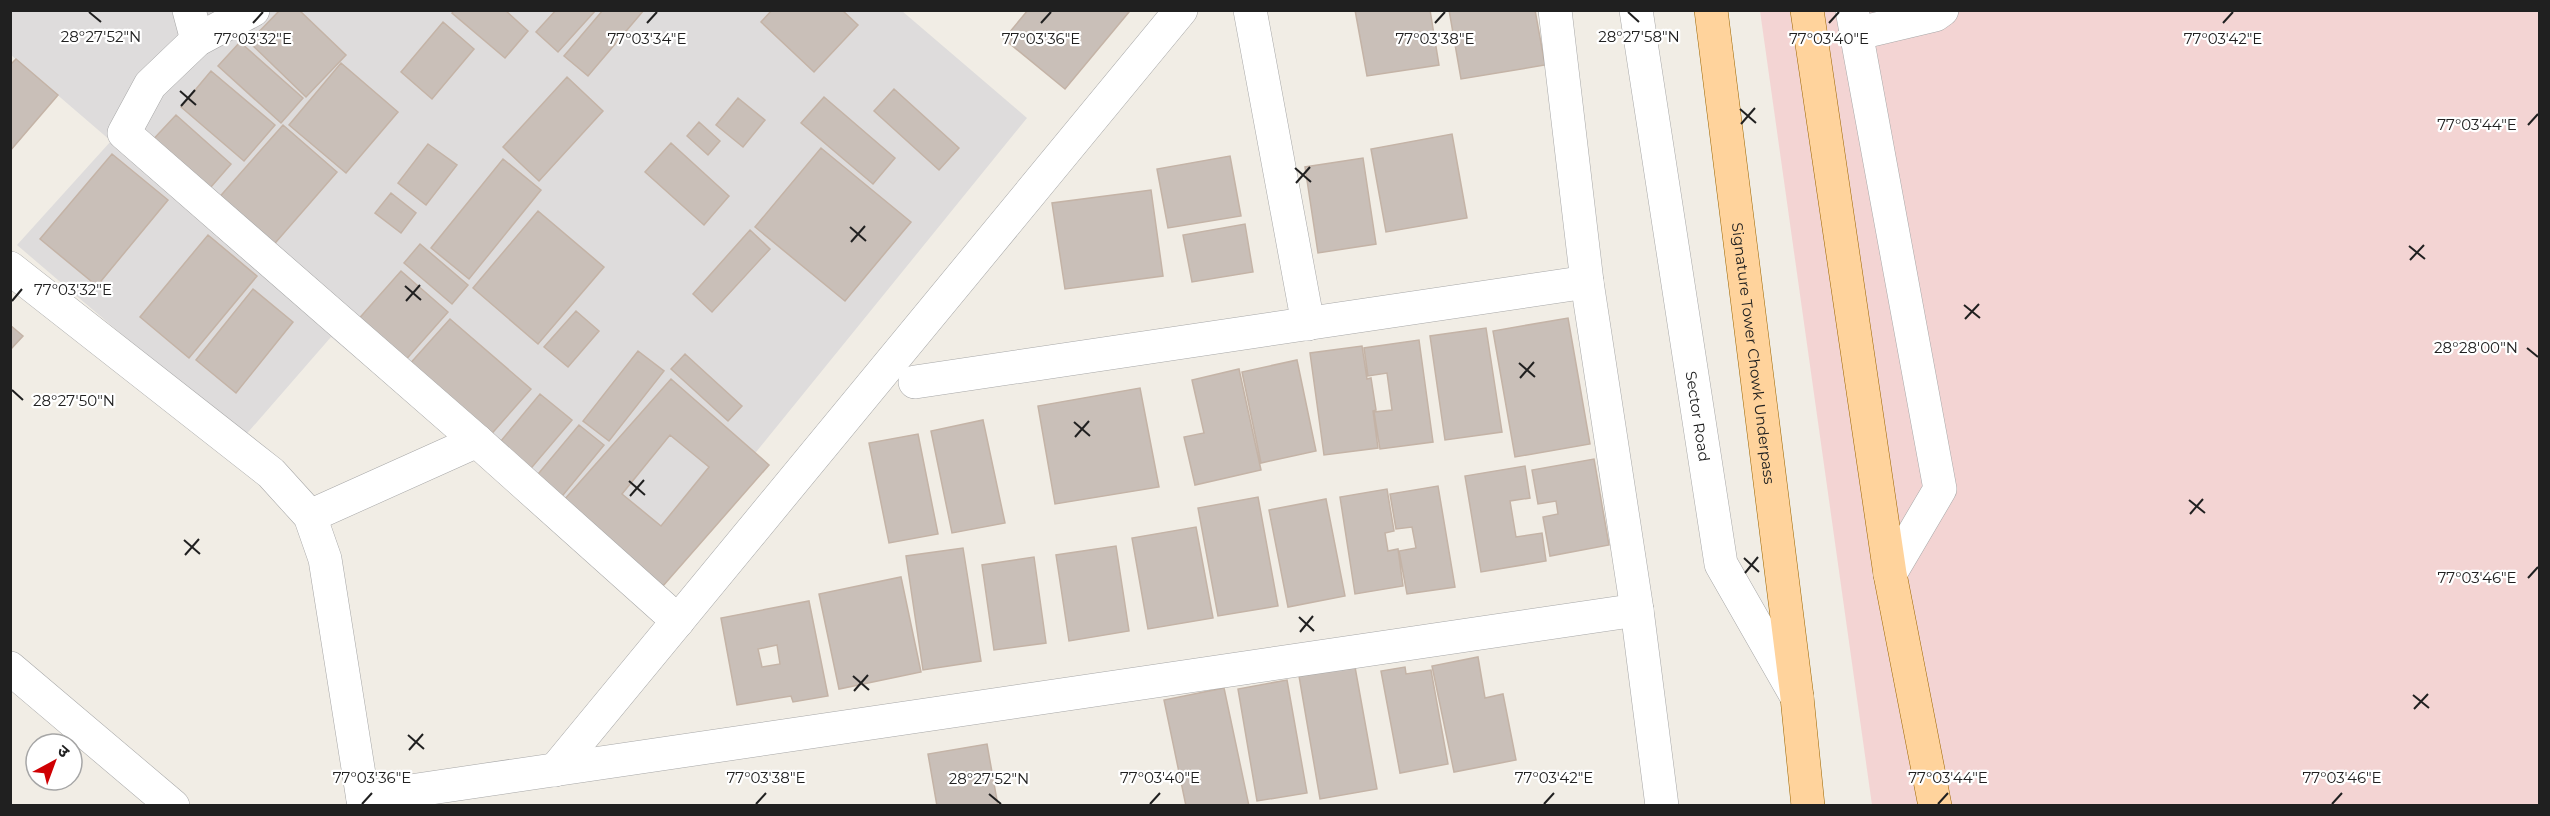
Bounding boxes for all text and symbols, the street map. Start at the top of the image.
text: 28°27'52"N [61,27,141,46]
text: 28°27'58"N [1598,27,1680,46]
text: 77°03'32"E [214,29,292,48]
text: 77°03'34"E [608,29,687,48]
text: 77°03'36"E [1002,29,1080,48]
text: 77°03'38"E [1395,29,1475,48]
text: 77°03'40"E [1789,29,1869,48]
text: 77°03'42"E [2184,29,2262,48]
text: 77°03'44"E [2437,115,2517,134]
street label: Signature Tower Chowk Underpass [1728,221,1780,485]
text: 77°03'32"E [34,280,112,299]
text: 28°28'00"N [2434,338,2518,357]
street label: Sector Road [1682,370,1715,463]
text: 28°27'50"N [33,391,115,410]
text: 77°03'46"E [2437,568,2517,587]
north arrow [24,732,84,792]
text: उ [54,741,74,762]
text: 77°03'36"E [333,768,411,787]
text: 77°03'38"E [726,768,806,787]
text: 77°03'40"E [1120,768,1200,787]
text: 77°03'42"E [1515,768,1593,787]
text: 77°03'44"E [1908,768,1988,787]
text: 77°03'46"E [2302,768,2382,787]
text: 28°27'52"N [949,769,1029,788]

